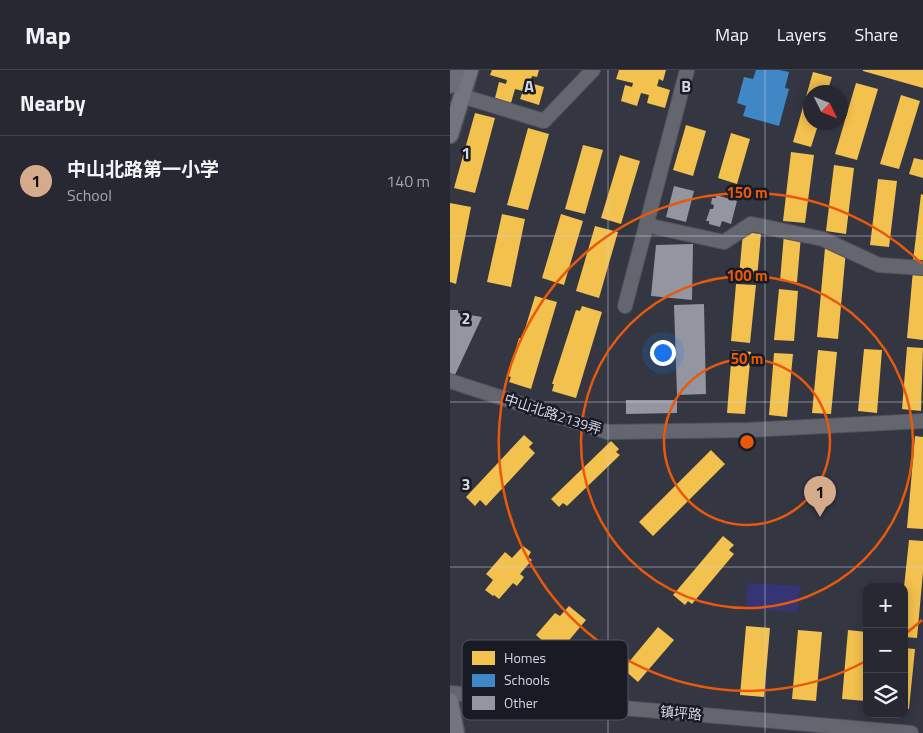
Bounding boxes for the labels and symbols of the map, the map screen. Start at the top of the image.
text: A [524,74,534,98]
text: B [681,74,691,98]
north arrow [803,85,848,130]
text: 1 [462,141,470,165]
text: 150 m [726,181,768,204]
text: 100 m [726,264,768,287]
text: 2 [462,306,470,330]
your location [650,340,676,366]
text: 50 m [731,347,763,370]
street label: 中山北路2139弄 [502,388,605,439]
centre of rings [738,433,756,451]
text: 3 [462,472,470,496]
pin: 1 [804,476,836,517]
legend [462,640,628,720]
text: Homes [504,647,546,668]
text: Schools [504,669,550,690]
text: Other [504,692,538,713]
street label: 镇坪路 [659,700,703,725]

